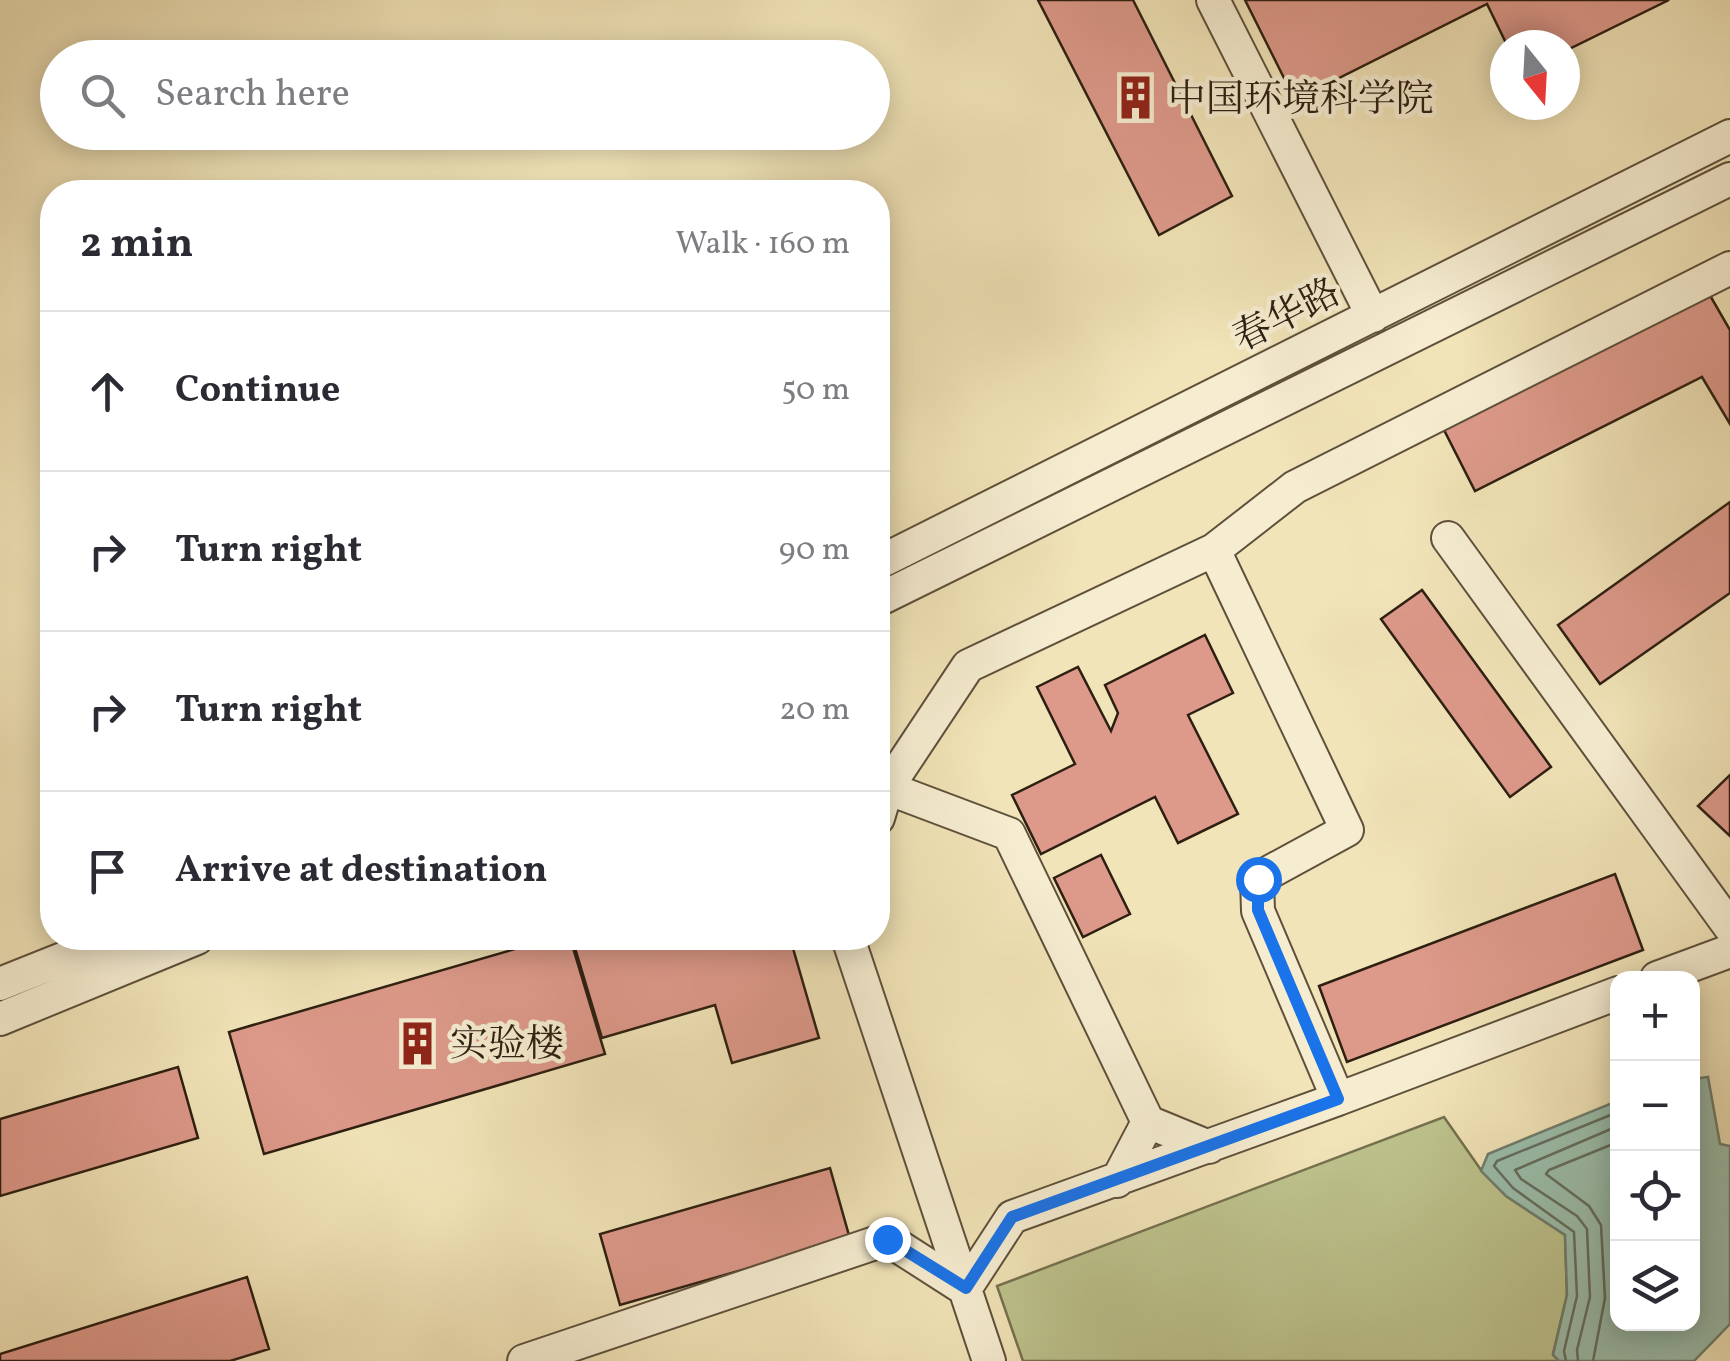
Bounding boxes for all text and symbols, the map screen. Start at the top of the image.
north arrow [1490,30,1580,120]
search box [40,40,890,150]
icon: search [75,68,130,123]
text: Search here [155,69,350,122]
building icon: 中国环境科学院 [1111,74,1159,122]
place label: 中国环境科学院 [1168,75,1434,128]
text: 2 min [80,216,193,275]
text: Walk · 160 m [676,223,850,267]
street label: 春华路 [1225,268,1350,367]
icon: ahead [80,364,135,419]
text: Continue [175,365,340,418]
text: 50 m [781,369,850,413]
icon: right [80,524,135,579]
text: Turn right [175,525,362,578]
text: 90 m [779,529,850,573]
icon: right [80,684,135,739]
text: Turn right [175,685,362,738]
text: 20 m [779,689,850,733]
icon: arrive [80,844,135,899]
text: Arrive at destination [175,845,548,898]
route start [1236,857,1282,903]
map controls [1610,971,1700,1331]
button: + [1610,971,1700,1061]
building icon: 实验楼 [393,1019,441,1067]
place label: 实验楼 [450,1020,564,1073]
button: − [1610,1061,1700,1151]
button: locate [1610,1151,1700,1241]
route end [865,1217,911,1263]
button: layers [1610,1241,1700,1331]

